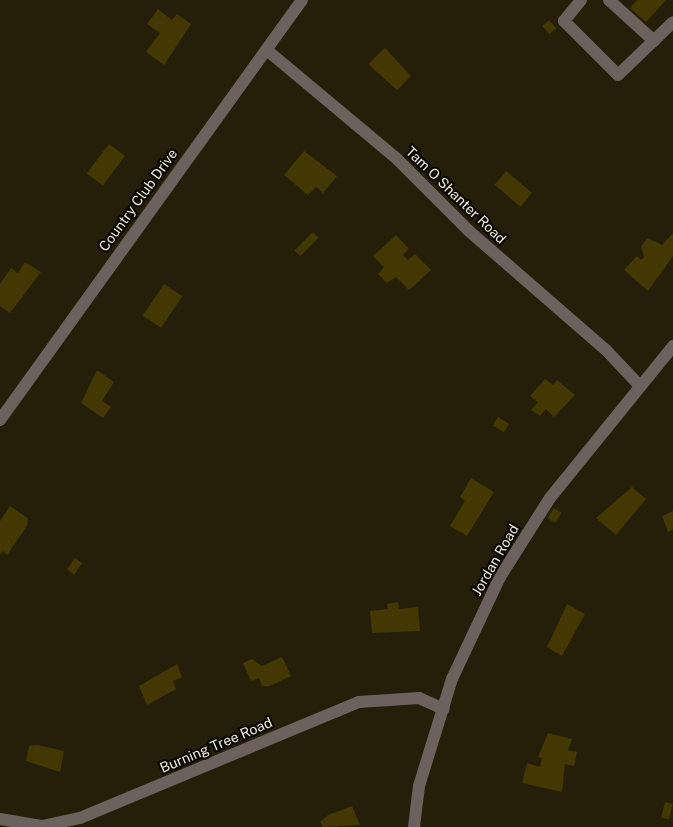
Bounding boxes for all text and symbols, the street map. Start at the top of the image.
street label: Tam O Shanter Road [402,143,510,247]
street label: Country Club Drive [95,145,181,255]
street label: Jordan Road [468,521,522,599]
street label: Burning Tree Road [157,714,275,776]

